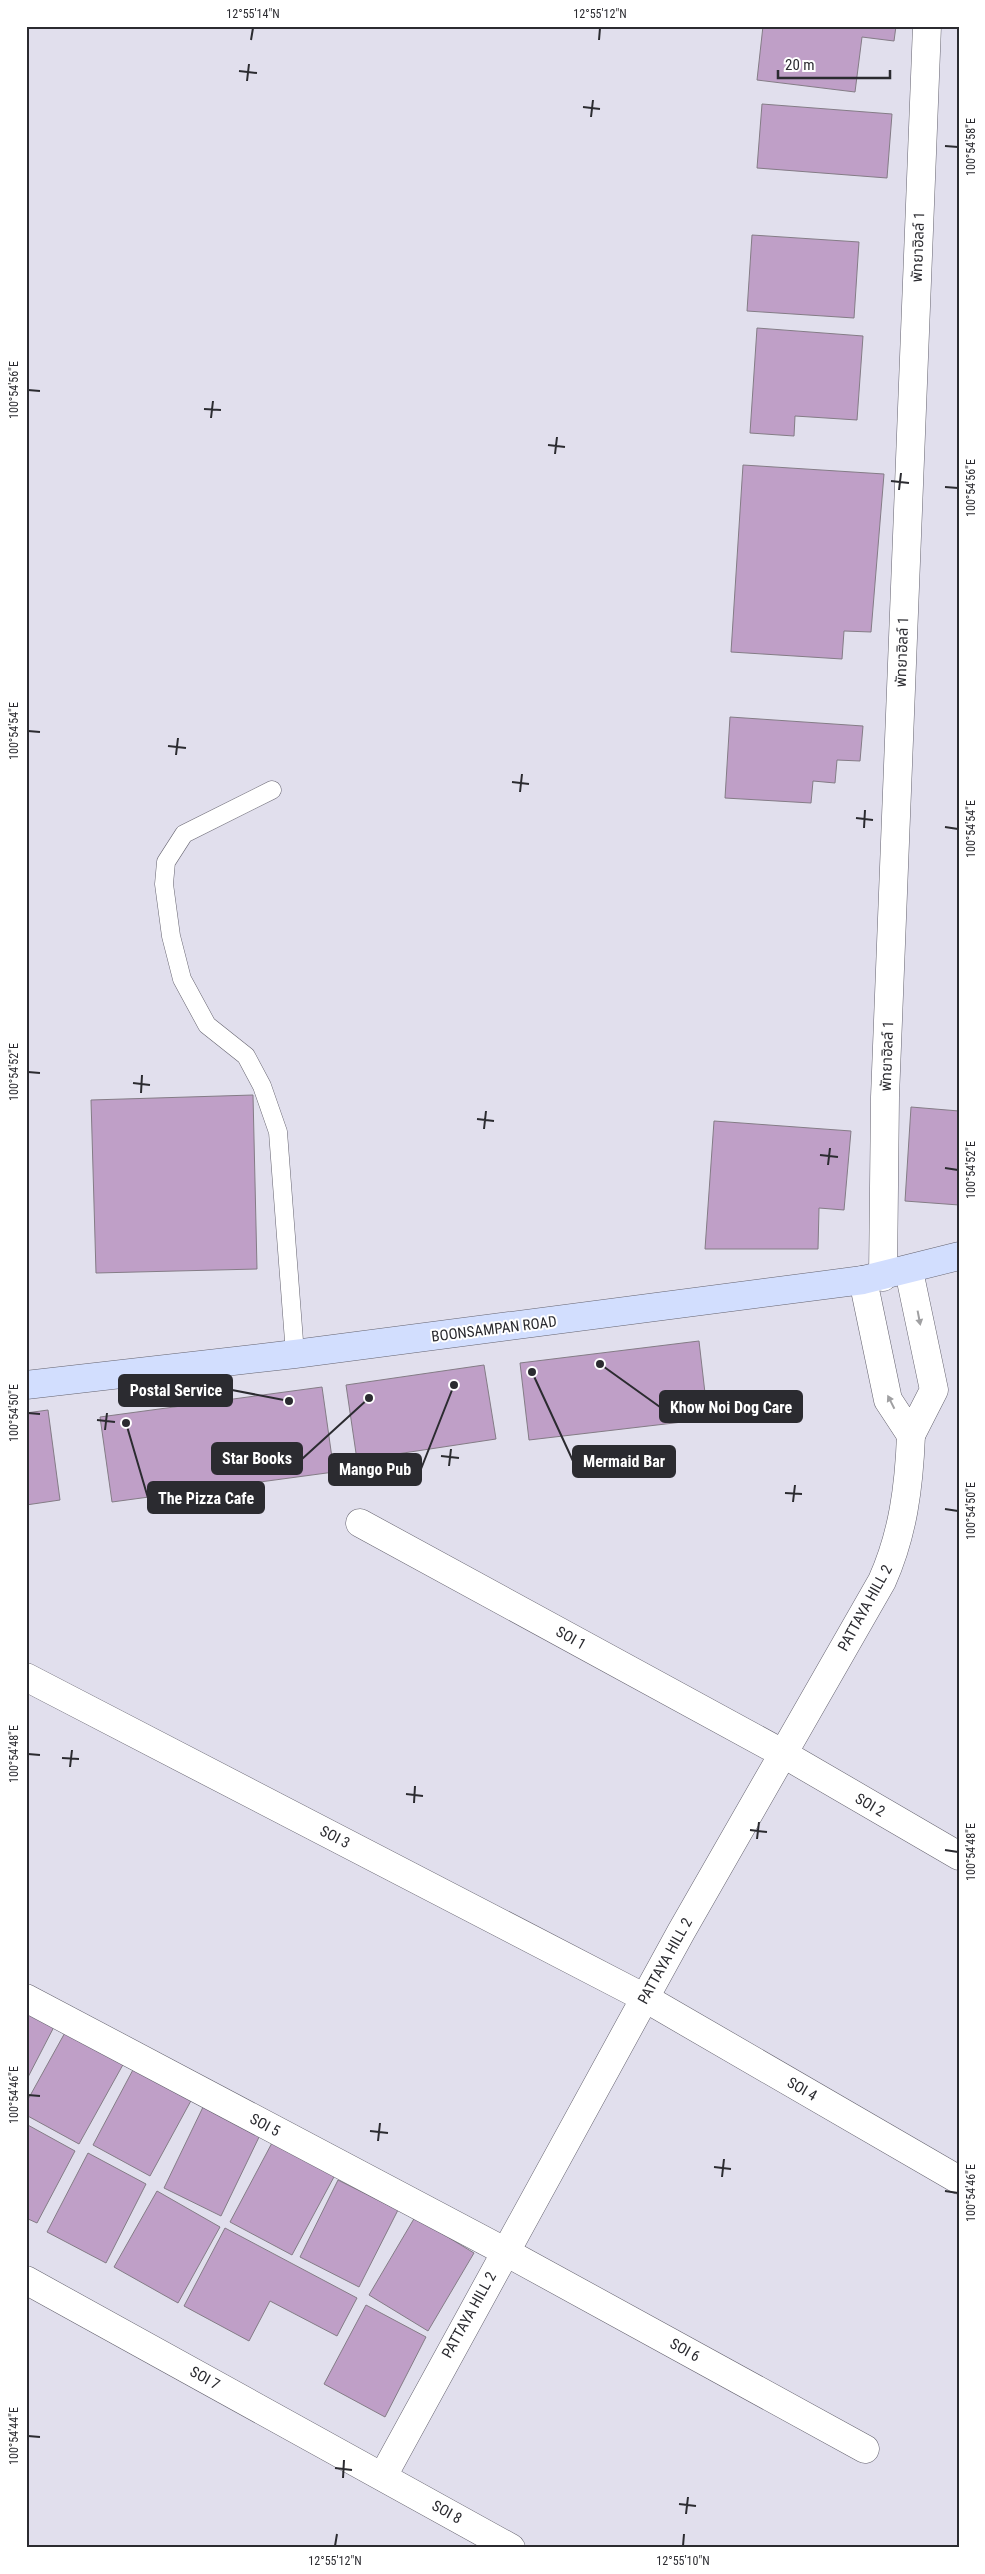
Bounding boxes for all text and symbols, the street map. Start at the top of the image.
text: 12°55'14"N [226,7,280,21]
text: 12°55'12"N [573,7,627,21]
scale bar [778,48,890,80]
text: 20 m [785,56,815,74]
text: 100°54'58"E [964,118,978,176]
street label: พัทยาฮิลล์ 1 [908,211,928,283]
text: 100°54'56"E [7,361,21,419]
text: 100°54'56"E [964,459,978,517]
street label: พัทยาฮิลล์ 1 [892,616,912,688]
text: 100°54'54"E [7,702,21,760]
text: 100°54'54"E [964,800,978,858]
street label: พัทยาฮิลล์ 1 [877,1020,897,1092]
text: 100°54'52"E [7,1043,21,1101]
text: 100°54'52"E [964,1141,978,1199]
one-way arrow [915,1311,923,1326]
street label: BOONSAMPAN ROAD [430,1312,558,1346]
callout: Postal Service [119,1375,232,1406]
text: Postal Service [130,1381,223,1400]
text: 100°54'50"E [7,1384,21,1442]
callout: Khow Noi Dog Care [660,1391,802,1422]
one-way arrow [886,1395,895,1410]
text: Khow Noi Dog Care [670,1398,792,1417]
callout: Star Books [212,1443,302,1474]
callout: Mermaid Bar [573,1446,675,1477]
text: Star Books [222,1449,292,1468]
text: Mermaid Bar [583,1452,665,1471]
callout: Mango Pub [329,1454,421,1485]
text: Mango Pub [339,1460,411,1479]
callout: The Pizza Cafe [148,1482,264,1513]
text: 100°54'50"E [964,1482,978,1540]
text: The Pizza Cafe [158,1489,254,1508]
street label: PATTAYA HILL 2 [834,1562,896,1654]
street label: SOI 1 [553,1623,589,1653]
text: 100°54'48"E [7,1725,21,1783]
street label: SOI 2 [852,1789,888,1821]
street label: SOI 3 [317,1822,353,1852]
text: 100°54'48"E [964,1823,978,1881]
street label: PATTAYA HILL 2 [634,1915,696,2007]
text: 100°54'46"E [7,2066,21,2124]
street label: SOI 4 [784,2073,820,2105]
street label: SOI 5 [247,2110,283,2140]
text: 100°54'46"E [964,2164,978,2222]
street label: PATTAYA HILL 2 [438,2269,500,2361]
street label: SOI 6 [667,2335,703,2365]
street label: SOI 7 [187,2363,223,2393]
text: 100°54'44"E [7,2407,21,2465]
street label: SOI 8 [429,2497,465,2527]
text: 12°55'12"N [308,2554,362,2568]
text: 12°55'10"N [656,2554,710,2568]

